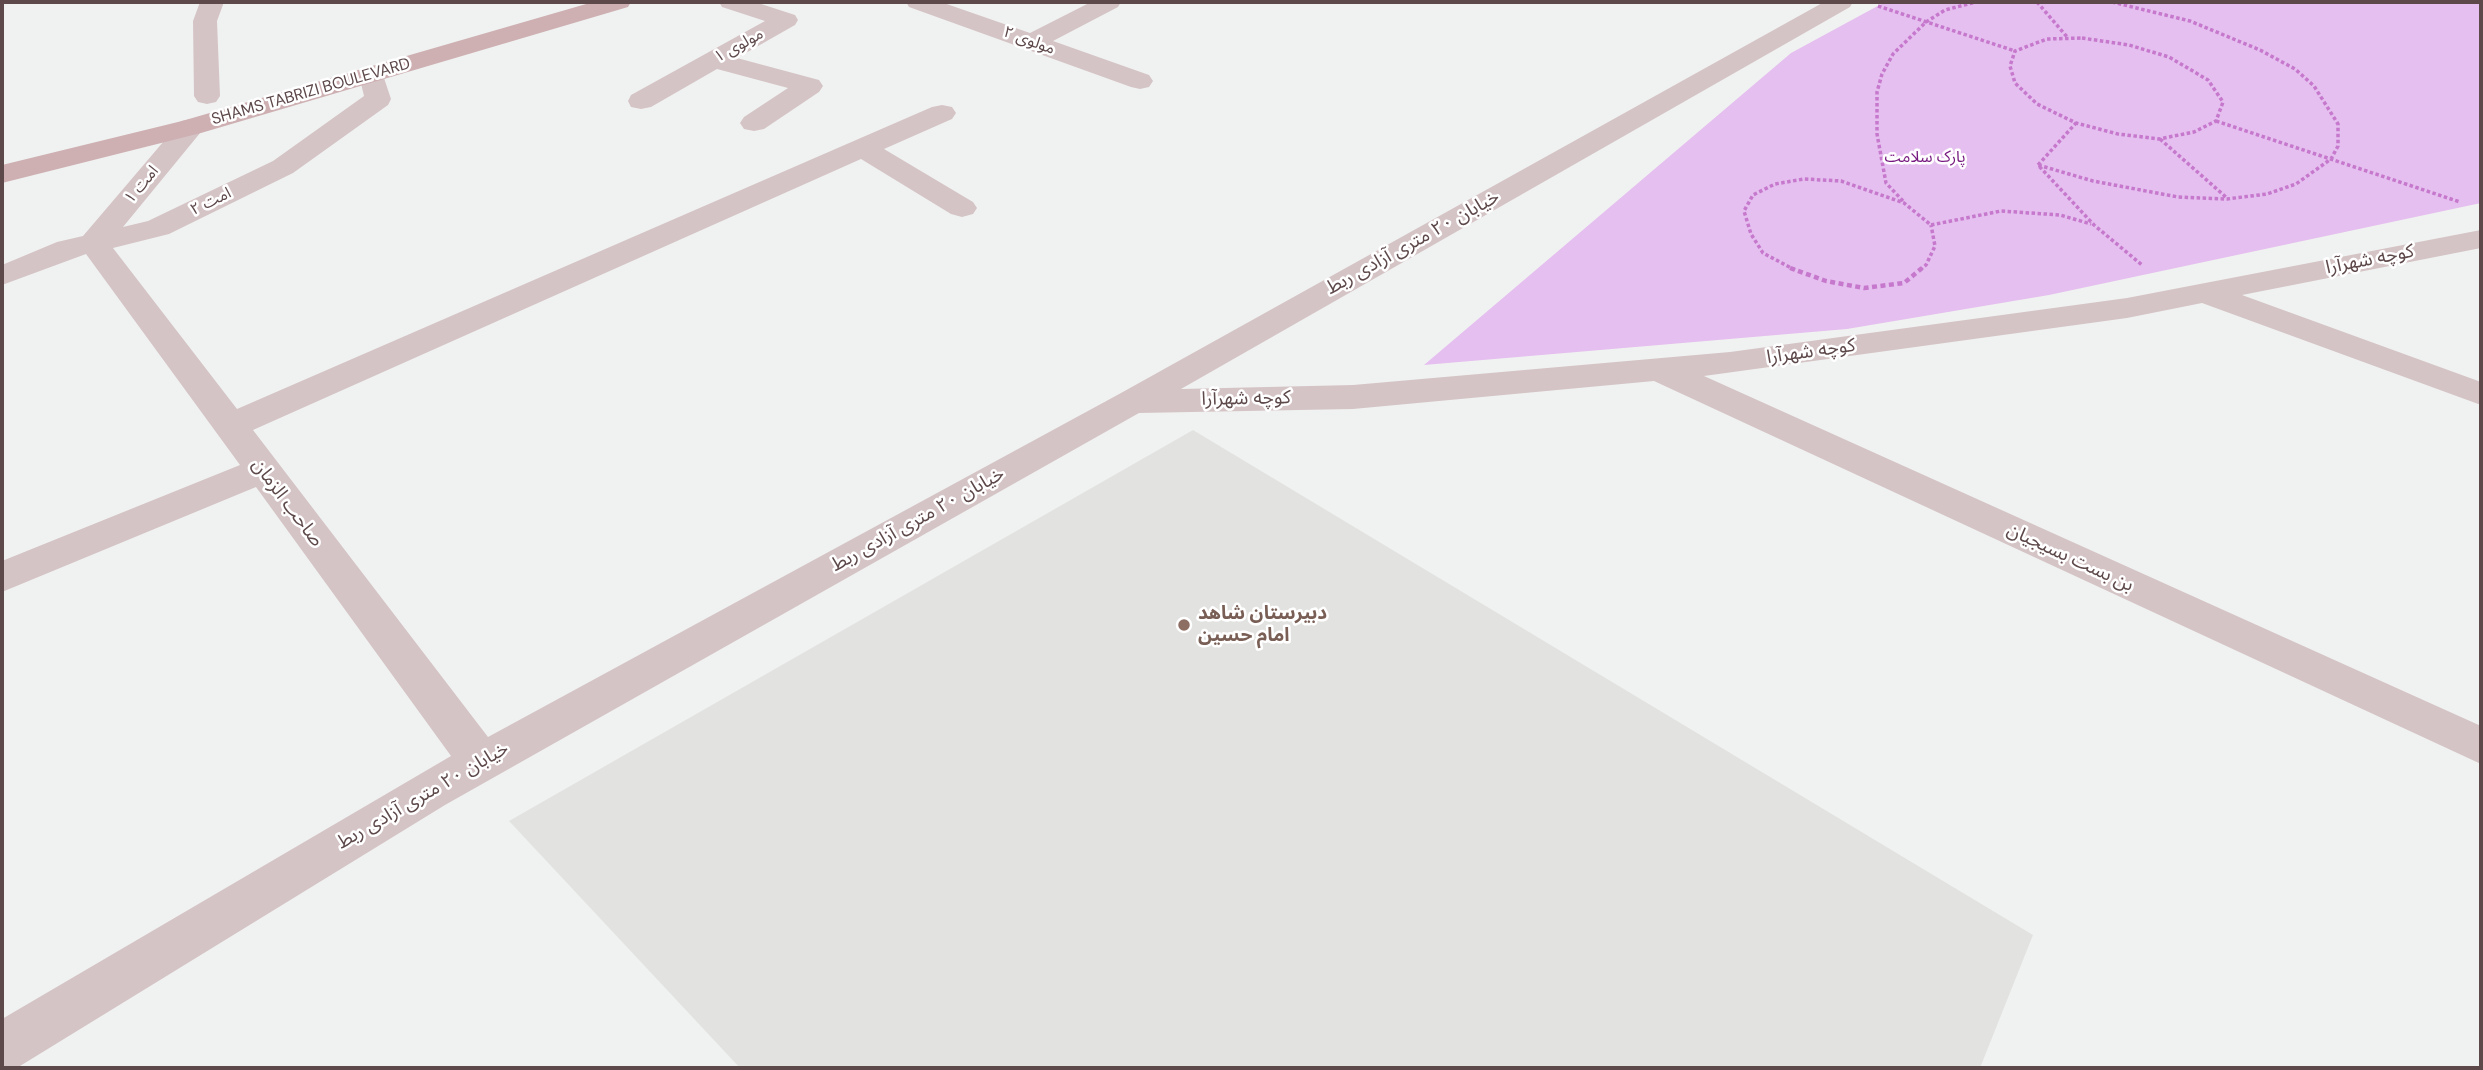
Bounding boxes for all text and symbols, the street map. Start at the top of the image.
street label: مولوی ۲ [1001,23,1057,59]
street label: مولوی ۱ [711,25,767,67]
street label: SHAMS TABRIZI BOULEVARD [209,54,413,130]
park label: پارک سلامت [1885,148,1965,168]
street label: امت ۱ [121,162,163,208]
street label: امت ۲ [187,184,235,220]
street label: خیابان ۲۰ متری آزادی ربط [1322,186,1504,300]
street label: کوچه شهرآرا [2324,240,2416,280]
street label: کوچه شهرآرا [1765,334,1857,370]
street label: کوچه شهرآرا [1201,387,1291,411]
street label: صاحب الزمان [246,454,328,552]
street label: خیابان ۲۰ متری آزادی ربط [827,463,1009,577]
street label: بن بست بسیجیان [2003,519,2137,597]
place label: دبیرستان شاهد امام حسین [1198,603,1327,647]
marker: دبیرستان شاهد امام حسین [1176,617,1192,633]
street label: خیابان ۲۰ متری آزادی ربط [333,737,513,855]

